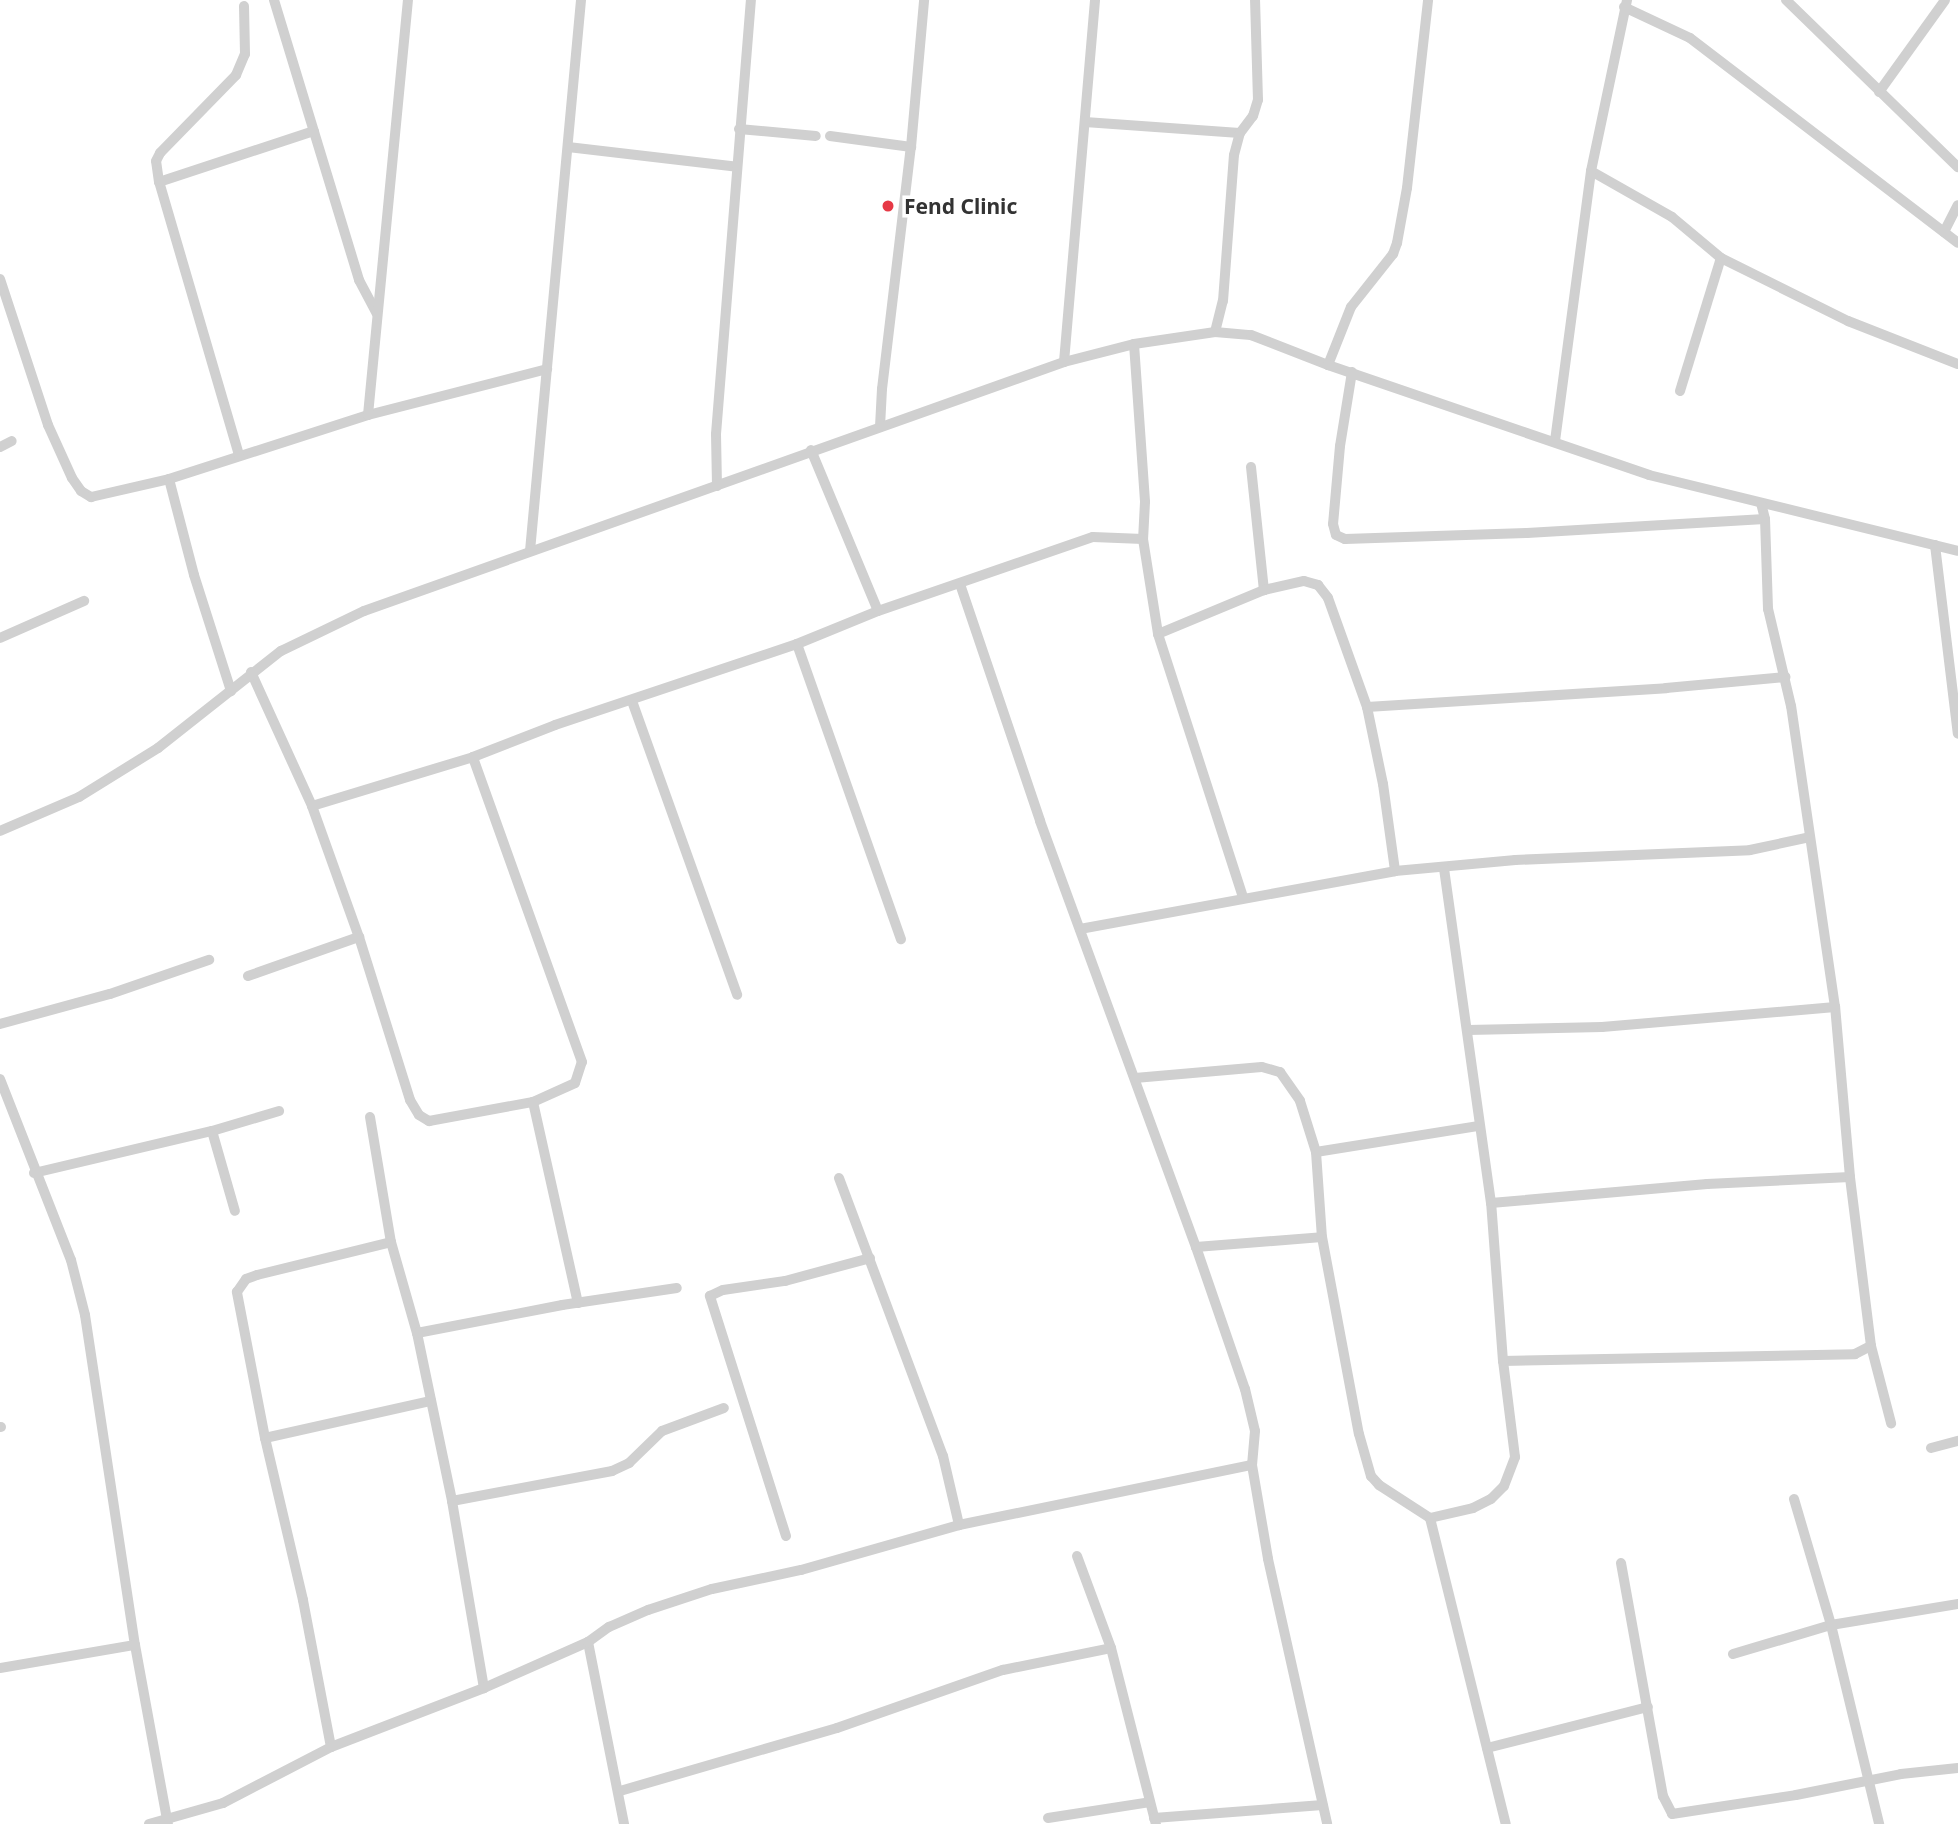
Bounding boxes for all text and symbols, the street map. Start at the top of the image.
place label: Fend Clinic [904,193,1017,219]
marker: Fend Clinic [878,196,898,216]

